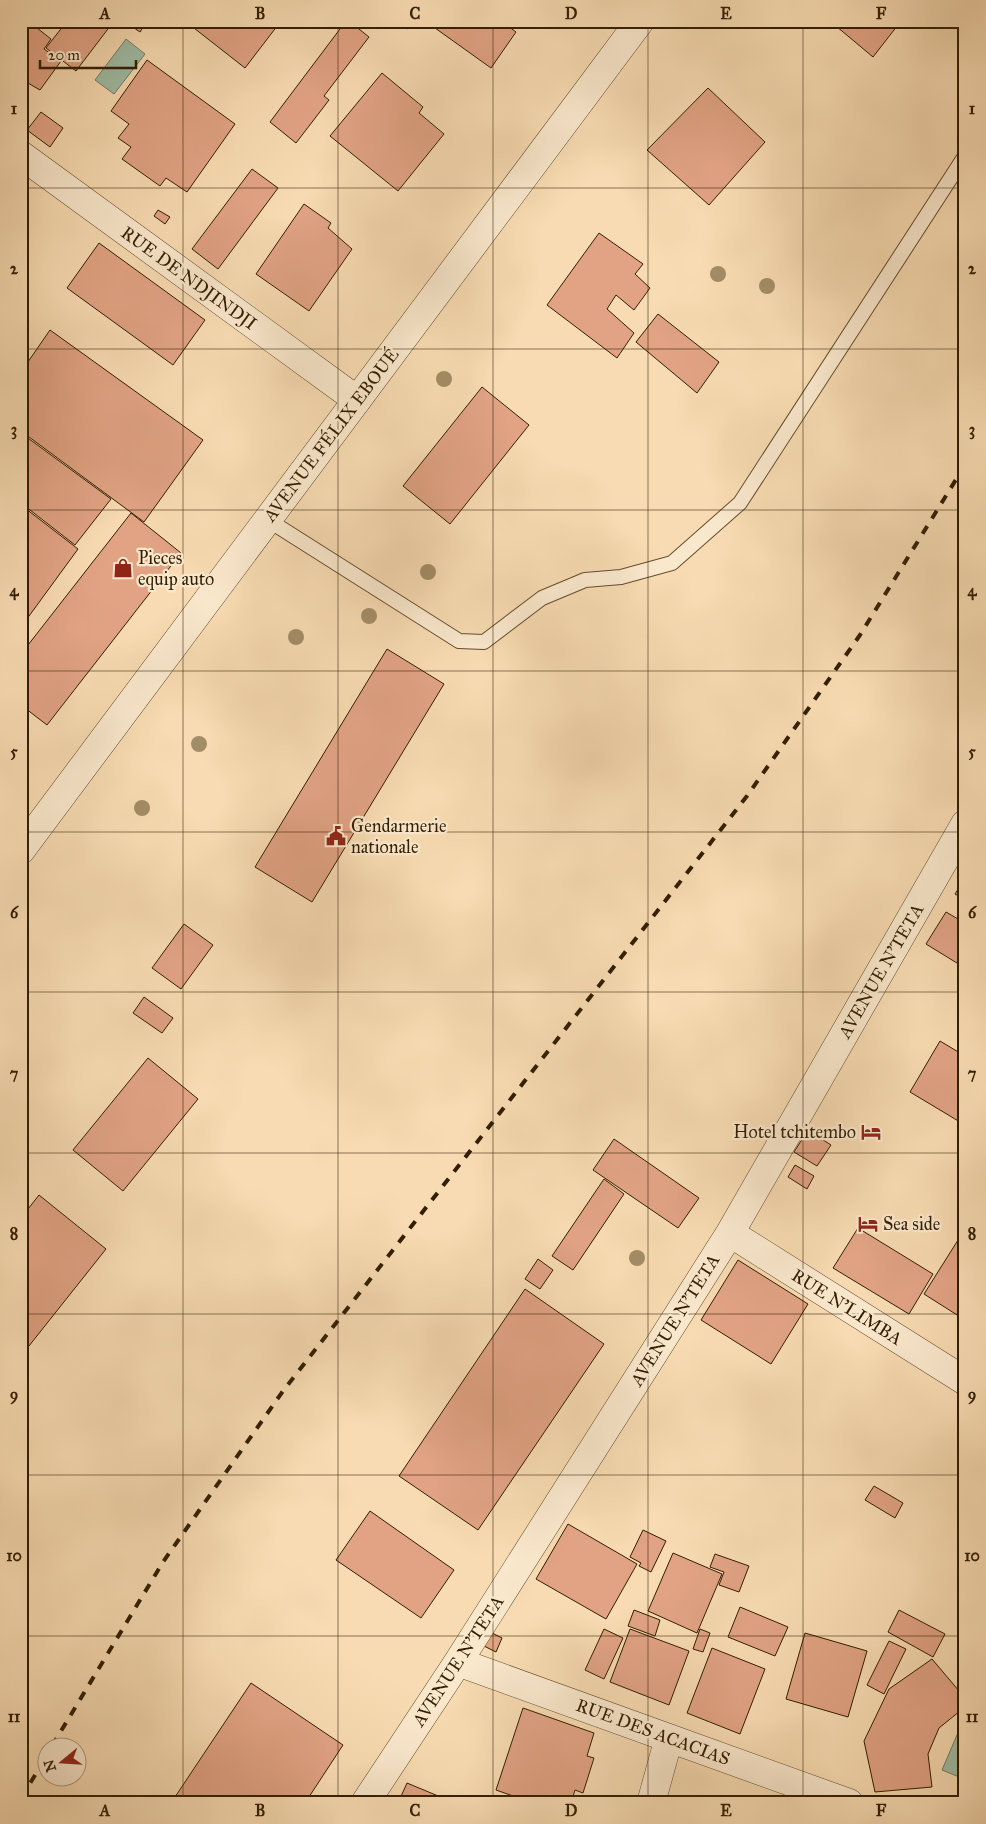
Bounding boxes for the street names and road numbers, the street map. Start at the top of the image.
street label: RUE DE NDJINDJI [116,221,261,336]
street label: AVENUE FÉLIX EBOUÉ [256,343,403,527]
street label: AVENUE N'TETA [833,900,928,1043]
street label: AVENUE N'TETA [625,1250,725,1391]
street label: RUE N'LIMBA [788,1264,906,1350]
street label: AVENUE N'TETA [407,1591,509,1731]
street label: RUE DES ACACIAS [573,1694,733,1770]

